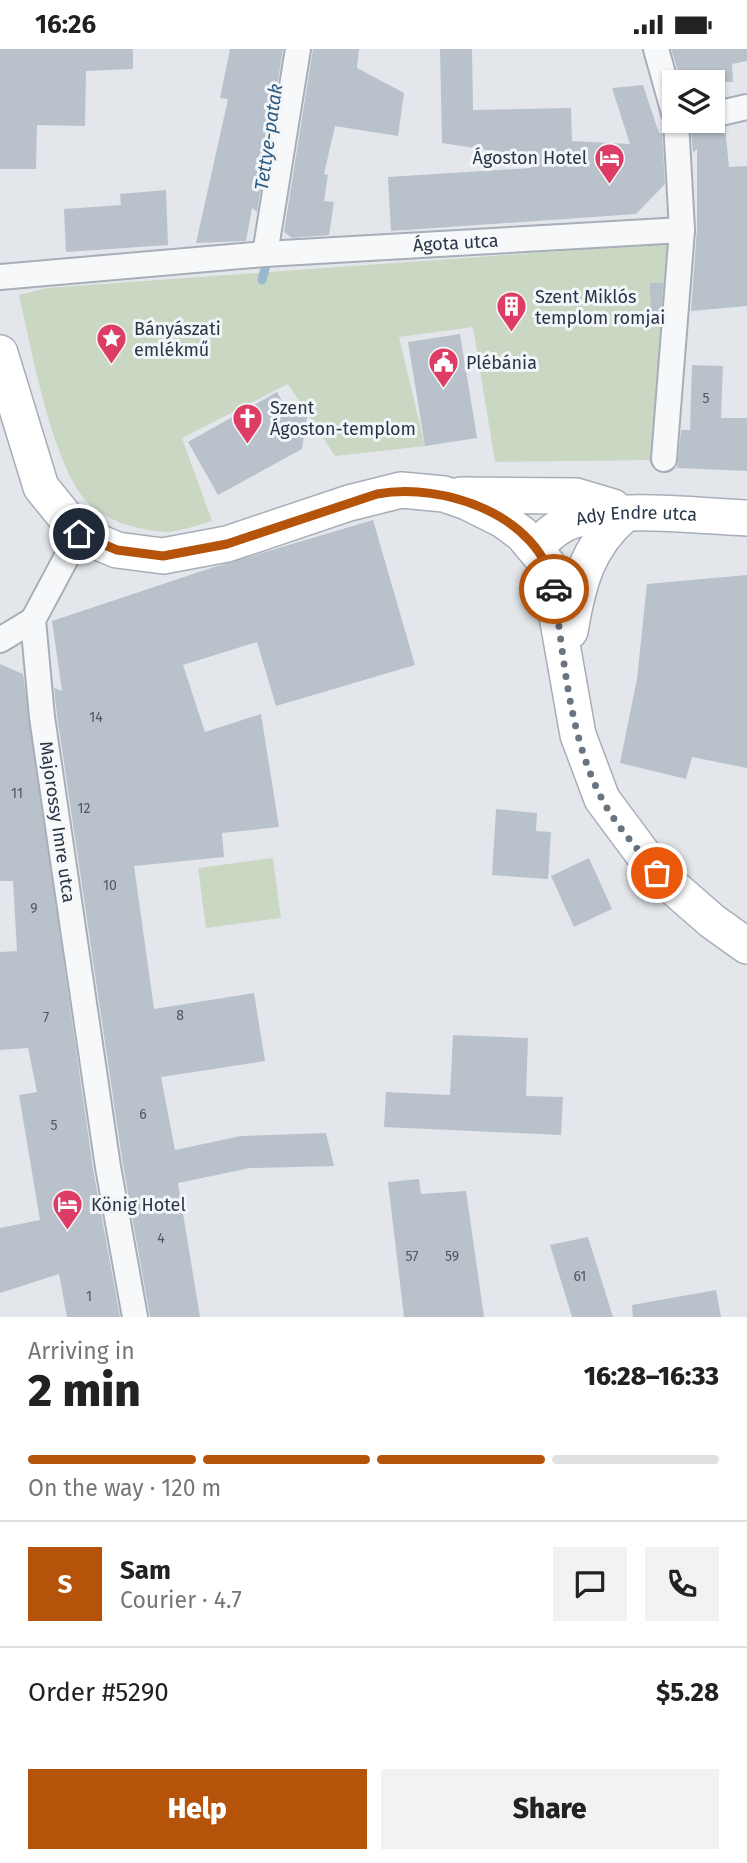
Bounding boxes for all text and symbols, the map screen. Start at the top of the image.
text: 16:26 [35,9,96,40]
map controls [662,70,725,133]
button: layers [662,70,725,133]
water label: Tettye-patak [250,82,287,192]
hotel icon: Ágoston Hotel [593,141,627,185]
place label: Ágoston Hotel [473,146,587,169]
street label: Ágota utca [412,230,499,256]
place label: Szent Miklós templom romjai [535,286,665,329]
building icon: Szent Miklós templom romjai [495,290,529,334]
place label: Bányászati emlékmű [134,318,221,361]
place icon: Bányászati emlékmű [94,322,128,366]
public building icon: Plébánia [426,346,460,390]
place label: Plébánia [466,352,537,374]
house number: 5 [702,390,710,407]
place label: Szent Ágoston-templom [270,397,416,440]
church icon: Szent Ágoston-templom [230,401,264,445]
street label: Ady Endre utca [573,502,698,530]
pin [49,504,109,564]
icon: home [60,515,98,553]
courier [519,554,589,624]
icon: car [535,570,573,608]
house number: 14 [89,709,103,726]
street label: Majorossy Imre utca [35,740,80,904]
house number: 11 [11,785,23,802]
house number: 12 [78,800,91,817]
pin [627,843,687,903]
icon: bag [638,854,676,892]
house number: 10 [103,877,117,894]
house number: 9 [30,900,38,917]
house number: 8 [176,1007,184,1024]
house number: 7 [43,1009,49,1026]
house number: 6 [139,1106,147,1123]
house number: 5 [50,1117,58,1134]
hotel icon: König Hotel [51,1188,85,1232]
place label: König Hotel [91,1194,186,1216]
house number: 4 [157,1230,165,1247]
house number: 57 [406,1248,418,1265]
house number: 59 [445,1248,459,1265]
house number: 61 [574,1268,586,1285]
house number: 1 [86,1288,92,1305]
text: Arriving in [28,1337,135,1365]
text: 16:28–16:33 [584,1361,719,1392]
text: 2 min [28,1363,141,1418]
text: On the way · 120 m [28,1474,221,1502]
button: chat [553,1547,627,1621]
button: phone [645,1547,719,1621]
text: Sam [120,1555,171,1586]
text: S [58,1569,72,1600]
text: Courier · 4.7 [120,1586,242,1614]
text: Order #5290 [28,1677,169,1708]
text: $5.28 [656,1677,719,1708]
button: Help [28,1769,367,1849]
button: Share [381,1769,719,1849]

